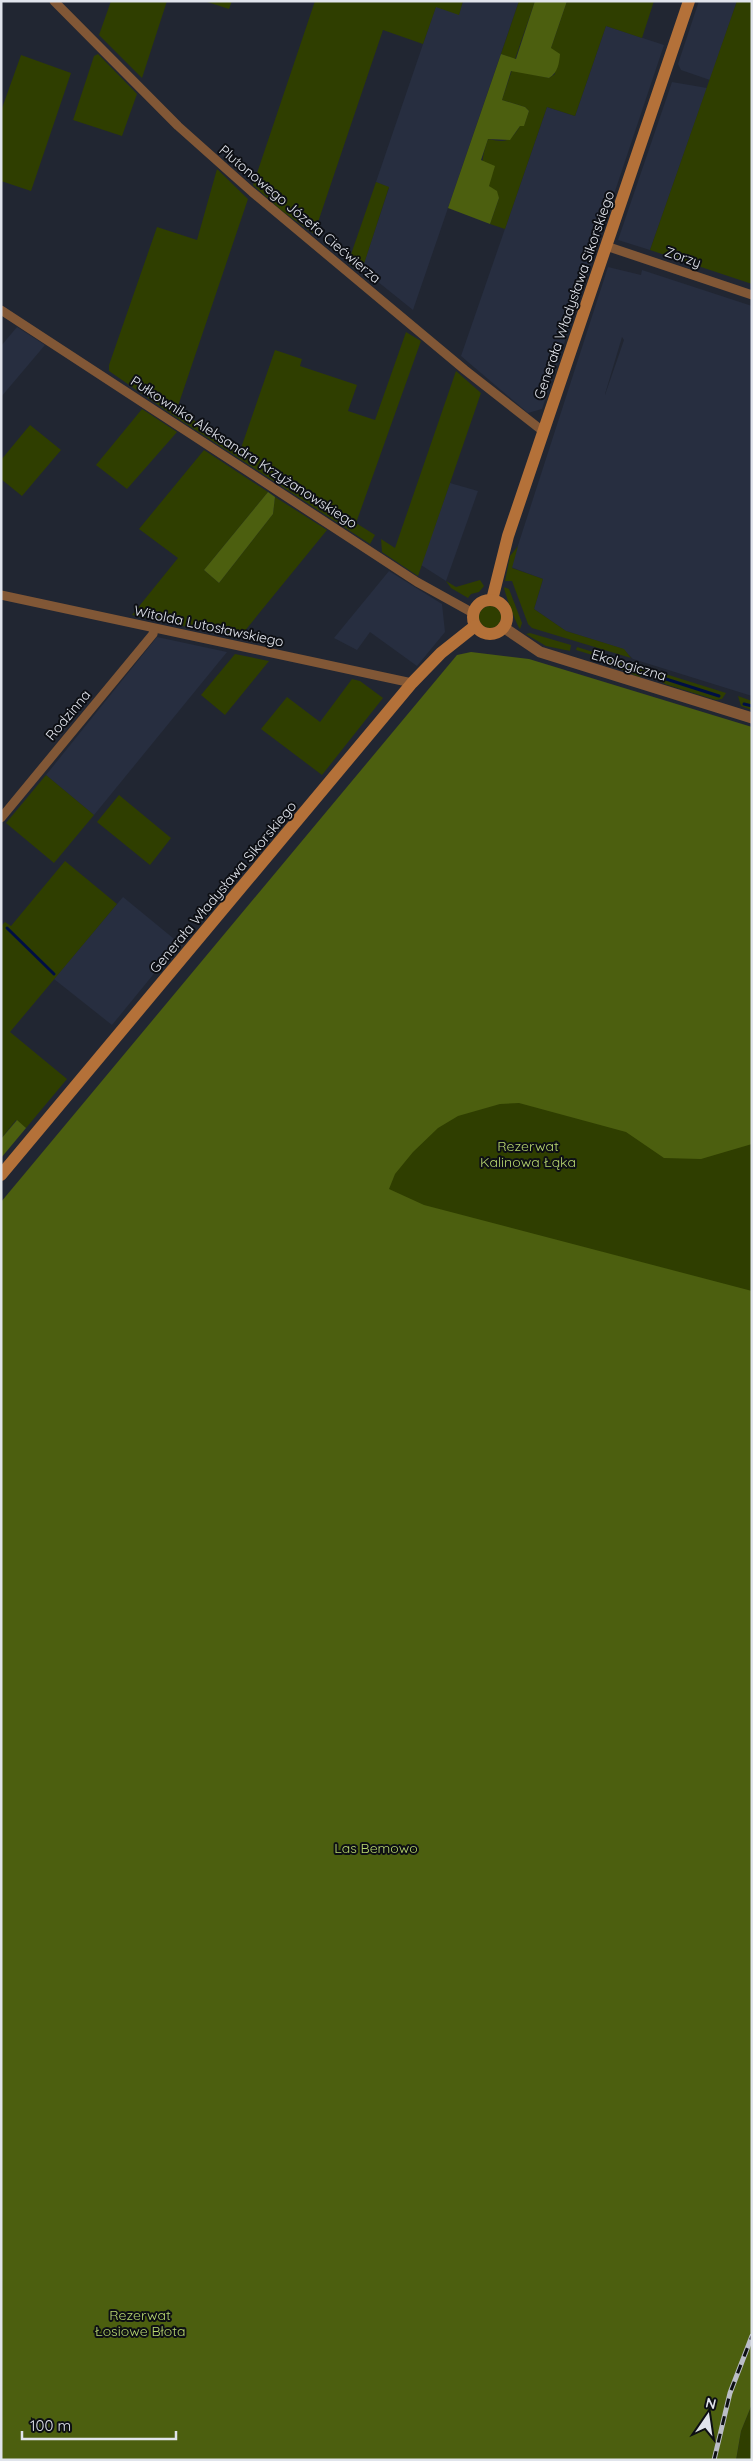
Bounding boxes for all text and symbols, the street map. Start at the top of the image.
street label: Plutonowego Józefa Ciećwierza [215,141,385,287]
street label: Generała Władysława Sikorskiego [530,188,618,402]
street label: Zorzy [662,242,704,272]
street label: Pułkownika Aleksandra Krzyżanowskiego [127,372,361,532]
street label: Witolda Lutosławskiego [133,601,285,651]
street label: Ekologiczna [589,645,669,685]
street label: Rodzinna [42,686,94,744]
street label: Generała Władysława Sikorskiego [146,797,300,977]
park label: Rezerwat Kalinowa Łąka [480,1137,576,1171]
park label: Las Bemowo [334,1839,418,1857]
park label: Rezerwat Łosiowe Błota [95,2306,185,2340]
north arrow [683,2391,733,2441]
text: N [704,2393,718,2413]
scale bar [22,2408,176,2440]
text: 100 m [30,2416,71,2435]

